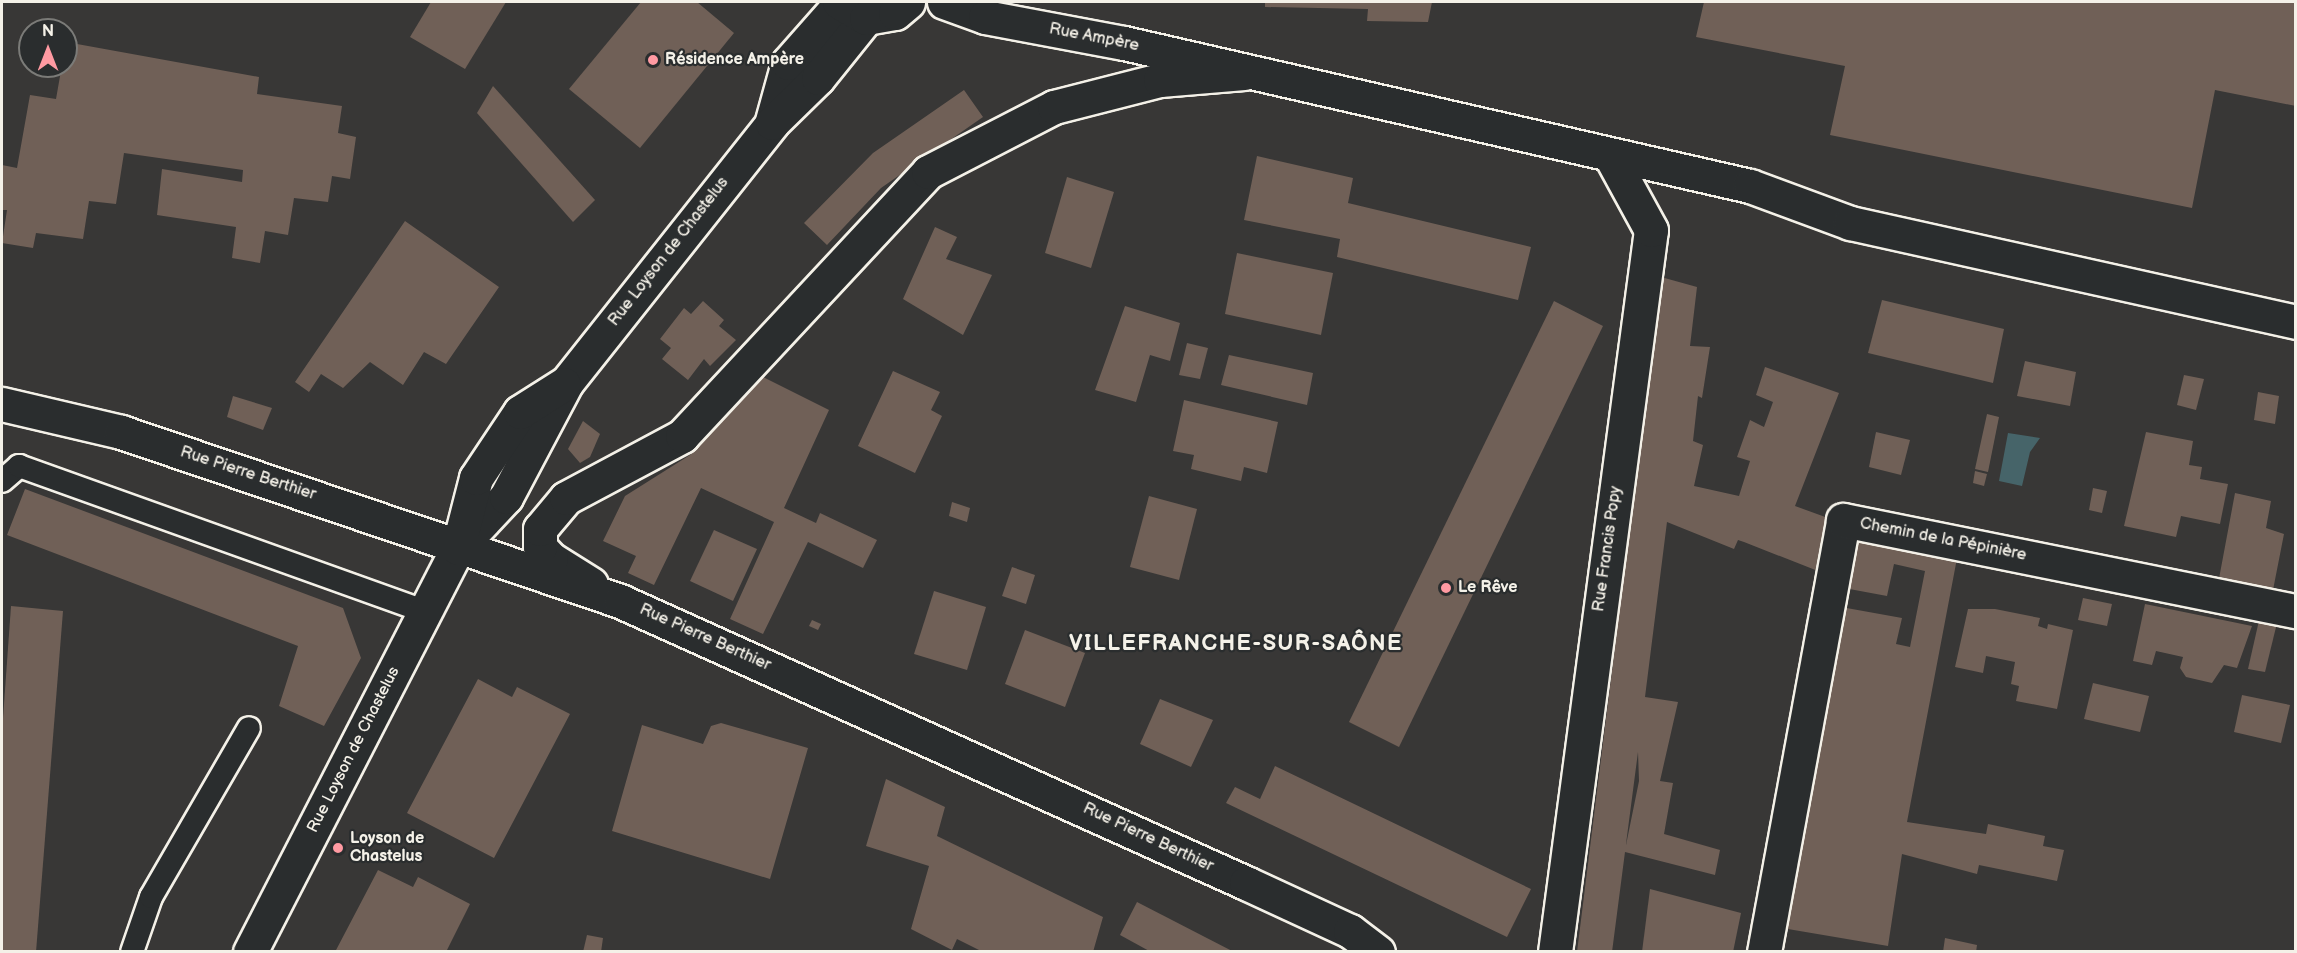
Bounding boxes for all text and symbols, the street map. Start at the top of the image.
north arrow [18,18,78,78]
street label: Rue Ampère [1048,20,1140,56]
text: N [42,22,54,41]
place label: Résidence Ampère [665,50,804,70]
marker: Résidence Ampère [646,53,660,67]
street label: Rue Loyson de Chastelus [605,174,733,330]
street label: Rue Pierre Berthier [178,443,318,505]
street label: Rue Francis Popy [1590,485,1626,613]
street label: Chemin de la Pépinière [1858,514,2028,566]
place label: Le Rêve [1458,578,1517,598]
marker: Le Rêve [1439,581,1453,595]
street label: Rue Pierre Berthier [636,600,774,676]
district label: VILLEFRANCHE-SUR-SAÔNE [1069,631,1403,657]
street label: Rue Loyson de Chastelus [304,664,404,836]
street label: Rue Pierre Berthier [1080,799,1216,877]
place label: Loyson de Chastelus [350,829,424,867]
marker: Loyson de Chastelus [331,841,345,855]

